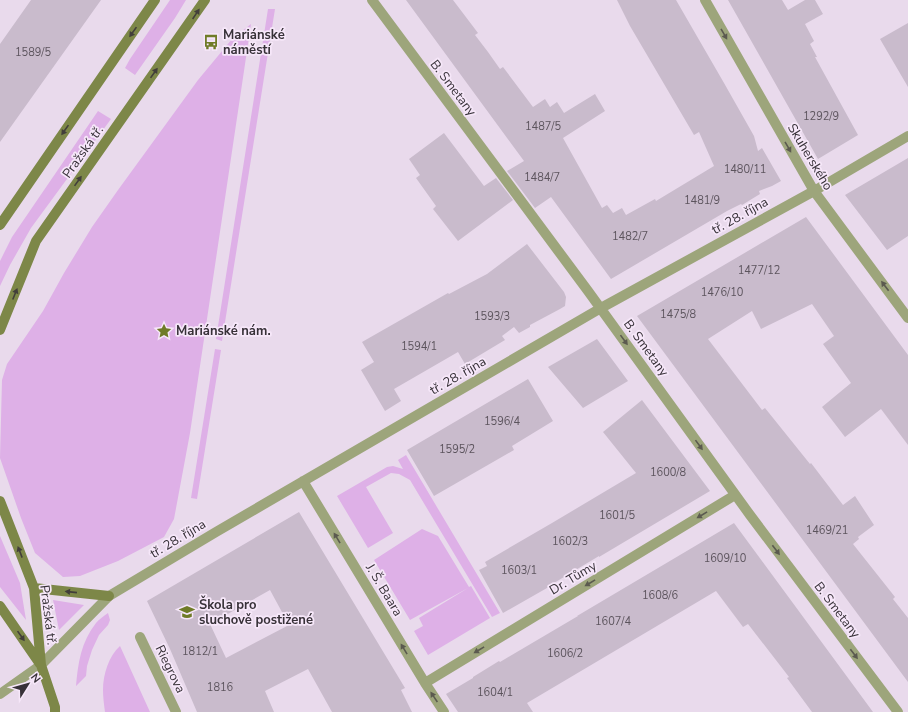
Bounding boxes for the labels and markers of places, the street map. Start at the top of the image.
place label: Mariánské náměstí [223,26,285,59]
bus stop icon: Mariánské náměstí [202,33,220,51]
place icon: Mariánské nám. [155,322,173,340]
place label: Mariánské nám. [176,322,271,340]
place label: Škola pro sluchově postižené [199,595,313,629]
school or university icon: Škola pro sluchově postižené [178,603,196,621]

